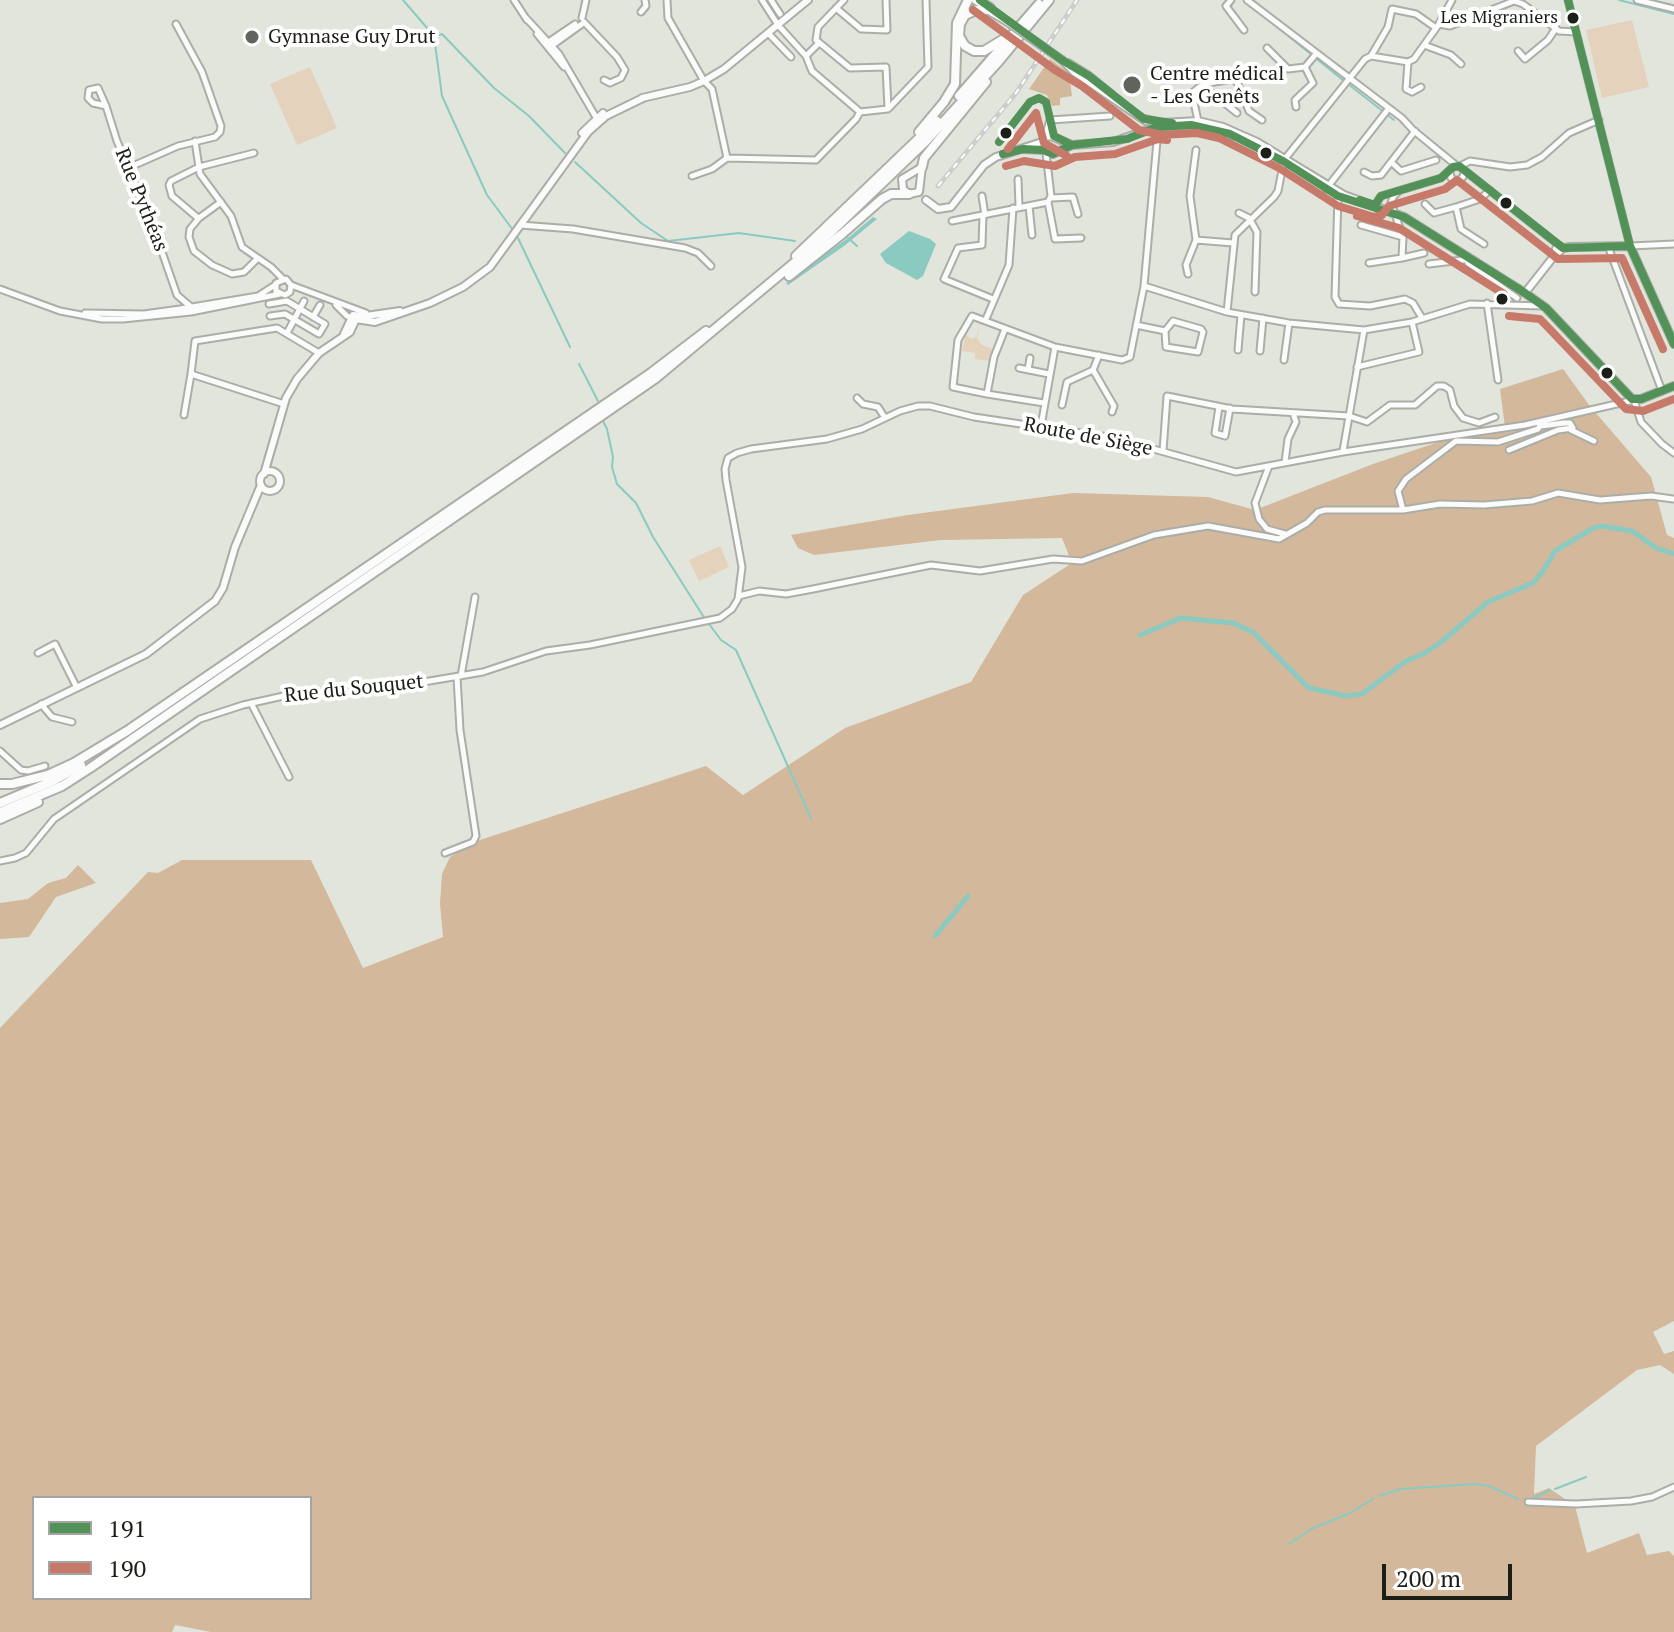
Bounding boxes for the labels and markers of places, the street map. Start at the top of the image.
place label: Les Migraniers [1441,7,1558,29]
marker: Les Migraniers [1565,10,1581,26]
place label: Gymnase Guy Drut [268,25,436,49]
marker: Gymnase Guy Drut [243,28,261,46]
place label: Centre médical - Les Genêts [1150,62,1284,109]
marker: Centre médical - Les Genêts [1121,74,1143,96]
unlabelled marker [998,125,1014,141]
unlabelled marker [1258,145,1274,161]
unlabelled marker [1498,195,1514,211]
unlabelled marker [1494,291,1510,307]
unlabelled marker [1599,365,1615,381]

